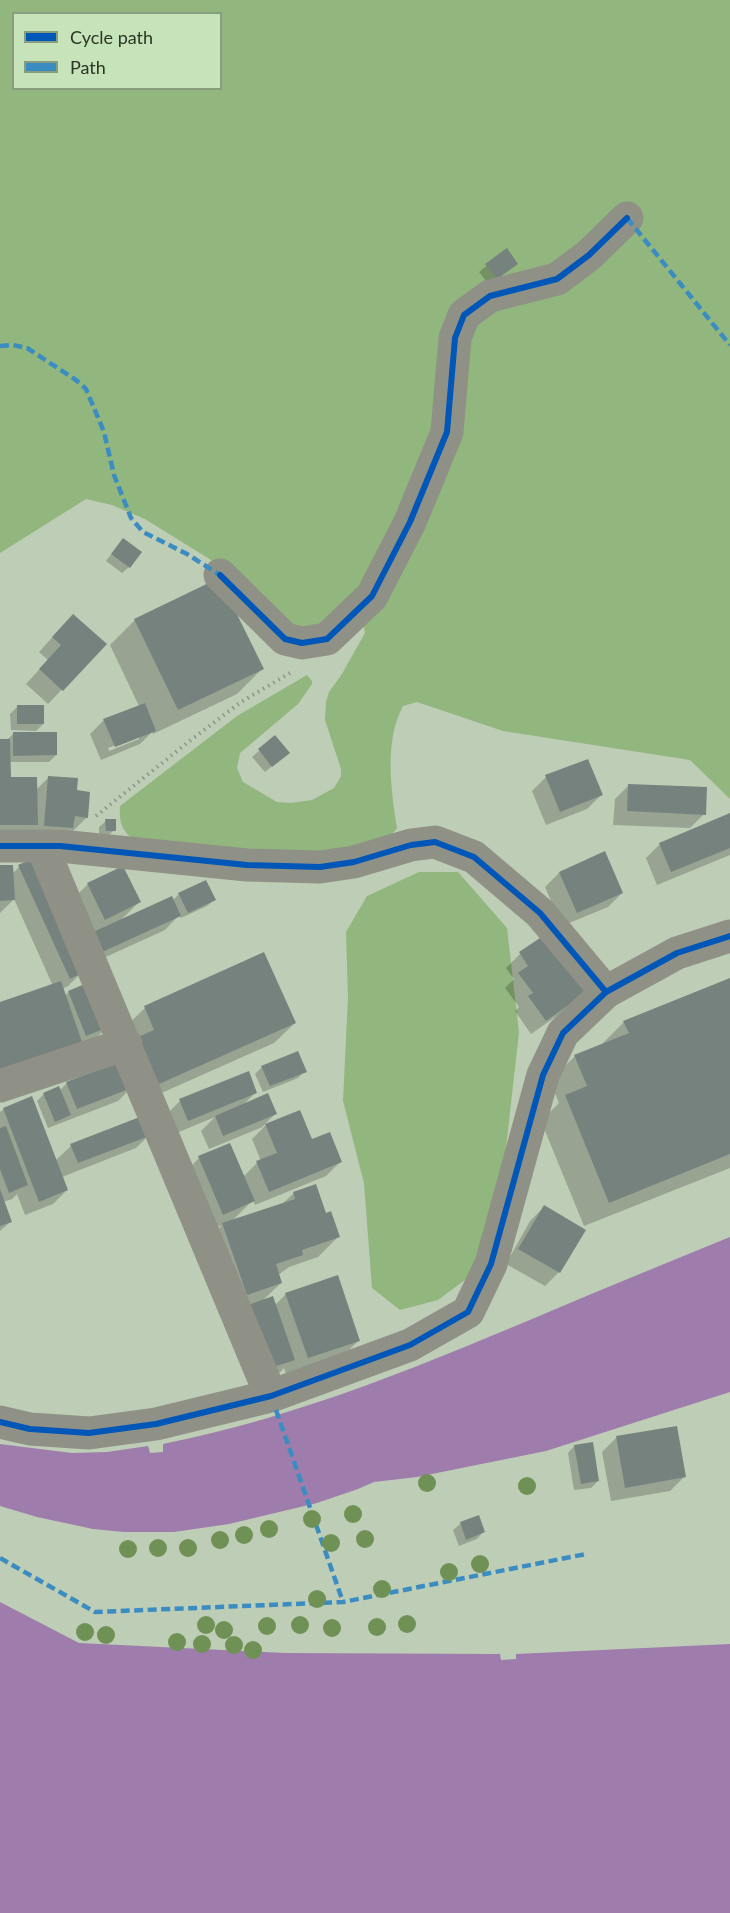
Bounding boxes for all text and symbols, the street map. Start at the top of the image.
legend [12,12,222,90]
text: Cycle path [70,26,153,48]
text: Path [70,56,106,78]

